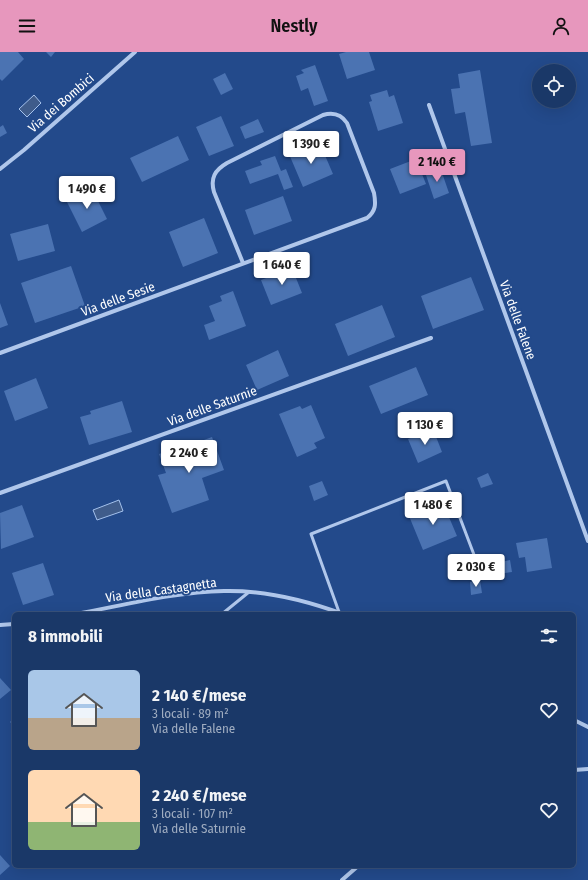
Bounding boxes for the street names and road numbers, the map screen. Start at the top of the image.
street label: Via dei Bombici [25,70,97,136]
street label: Via delle Falene [497,278,539,362]
street label: Via delle Sesie [79,279,157,319]
street label: Via delle Saturnie [165,383,259,429]
street label: Via della Castagnetta [105,575,217,605]

